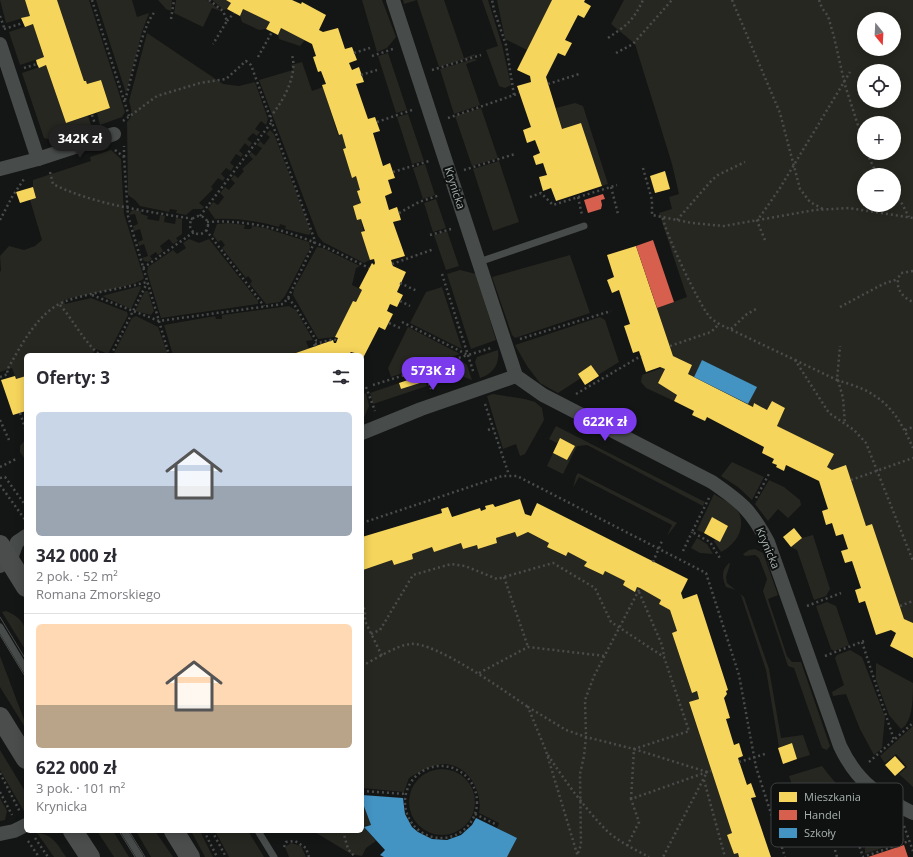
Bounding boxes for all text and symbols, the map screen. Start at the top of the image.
north arrow [857,12,901,56]
map controls [857,12,901,212]
button: locate [857,64,901,108]
button: + [857,116,901,160]
pin: 342K zł [43,125,117,159]
text: 342K zł [58,129,102,147]
street label: Krynicka [442,165,469,211]
button: − [857,168,901,212]
pin: 573K zł [396,357,470,391]
text: 573K zł [411,361,455,379]
text: Oferty: 3 [36,366,110,389]
icon: filters [330,366,352,388]
pin: 622K zł [568,408,642,442]
text: 622K zł [583,412,627,430]
icon: home [158,438,230,510]
street label: Krynicka [753,525,784,571]
text: 342 000 zł [36,544,117,567]
text: 2 pok. · 52 m² [36,567,118,585]
text: Romana Zmorskiego [36,585,161,603]
icon: home [158,650,230,722]
text: 622 000 zł [36,756,117,779]
text: 3 pok. · 101 m² [36,779,125,797]
legend [771,783,903,847]
text: Mieszkania [804,789,861,804]
text: Krynicka [36,797,87,815]
text: Handel [804,807,841,822]
text: Szkoły [804,825,836,840]

